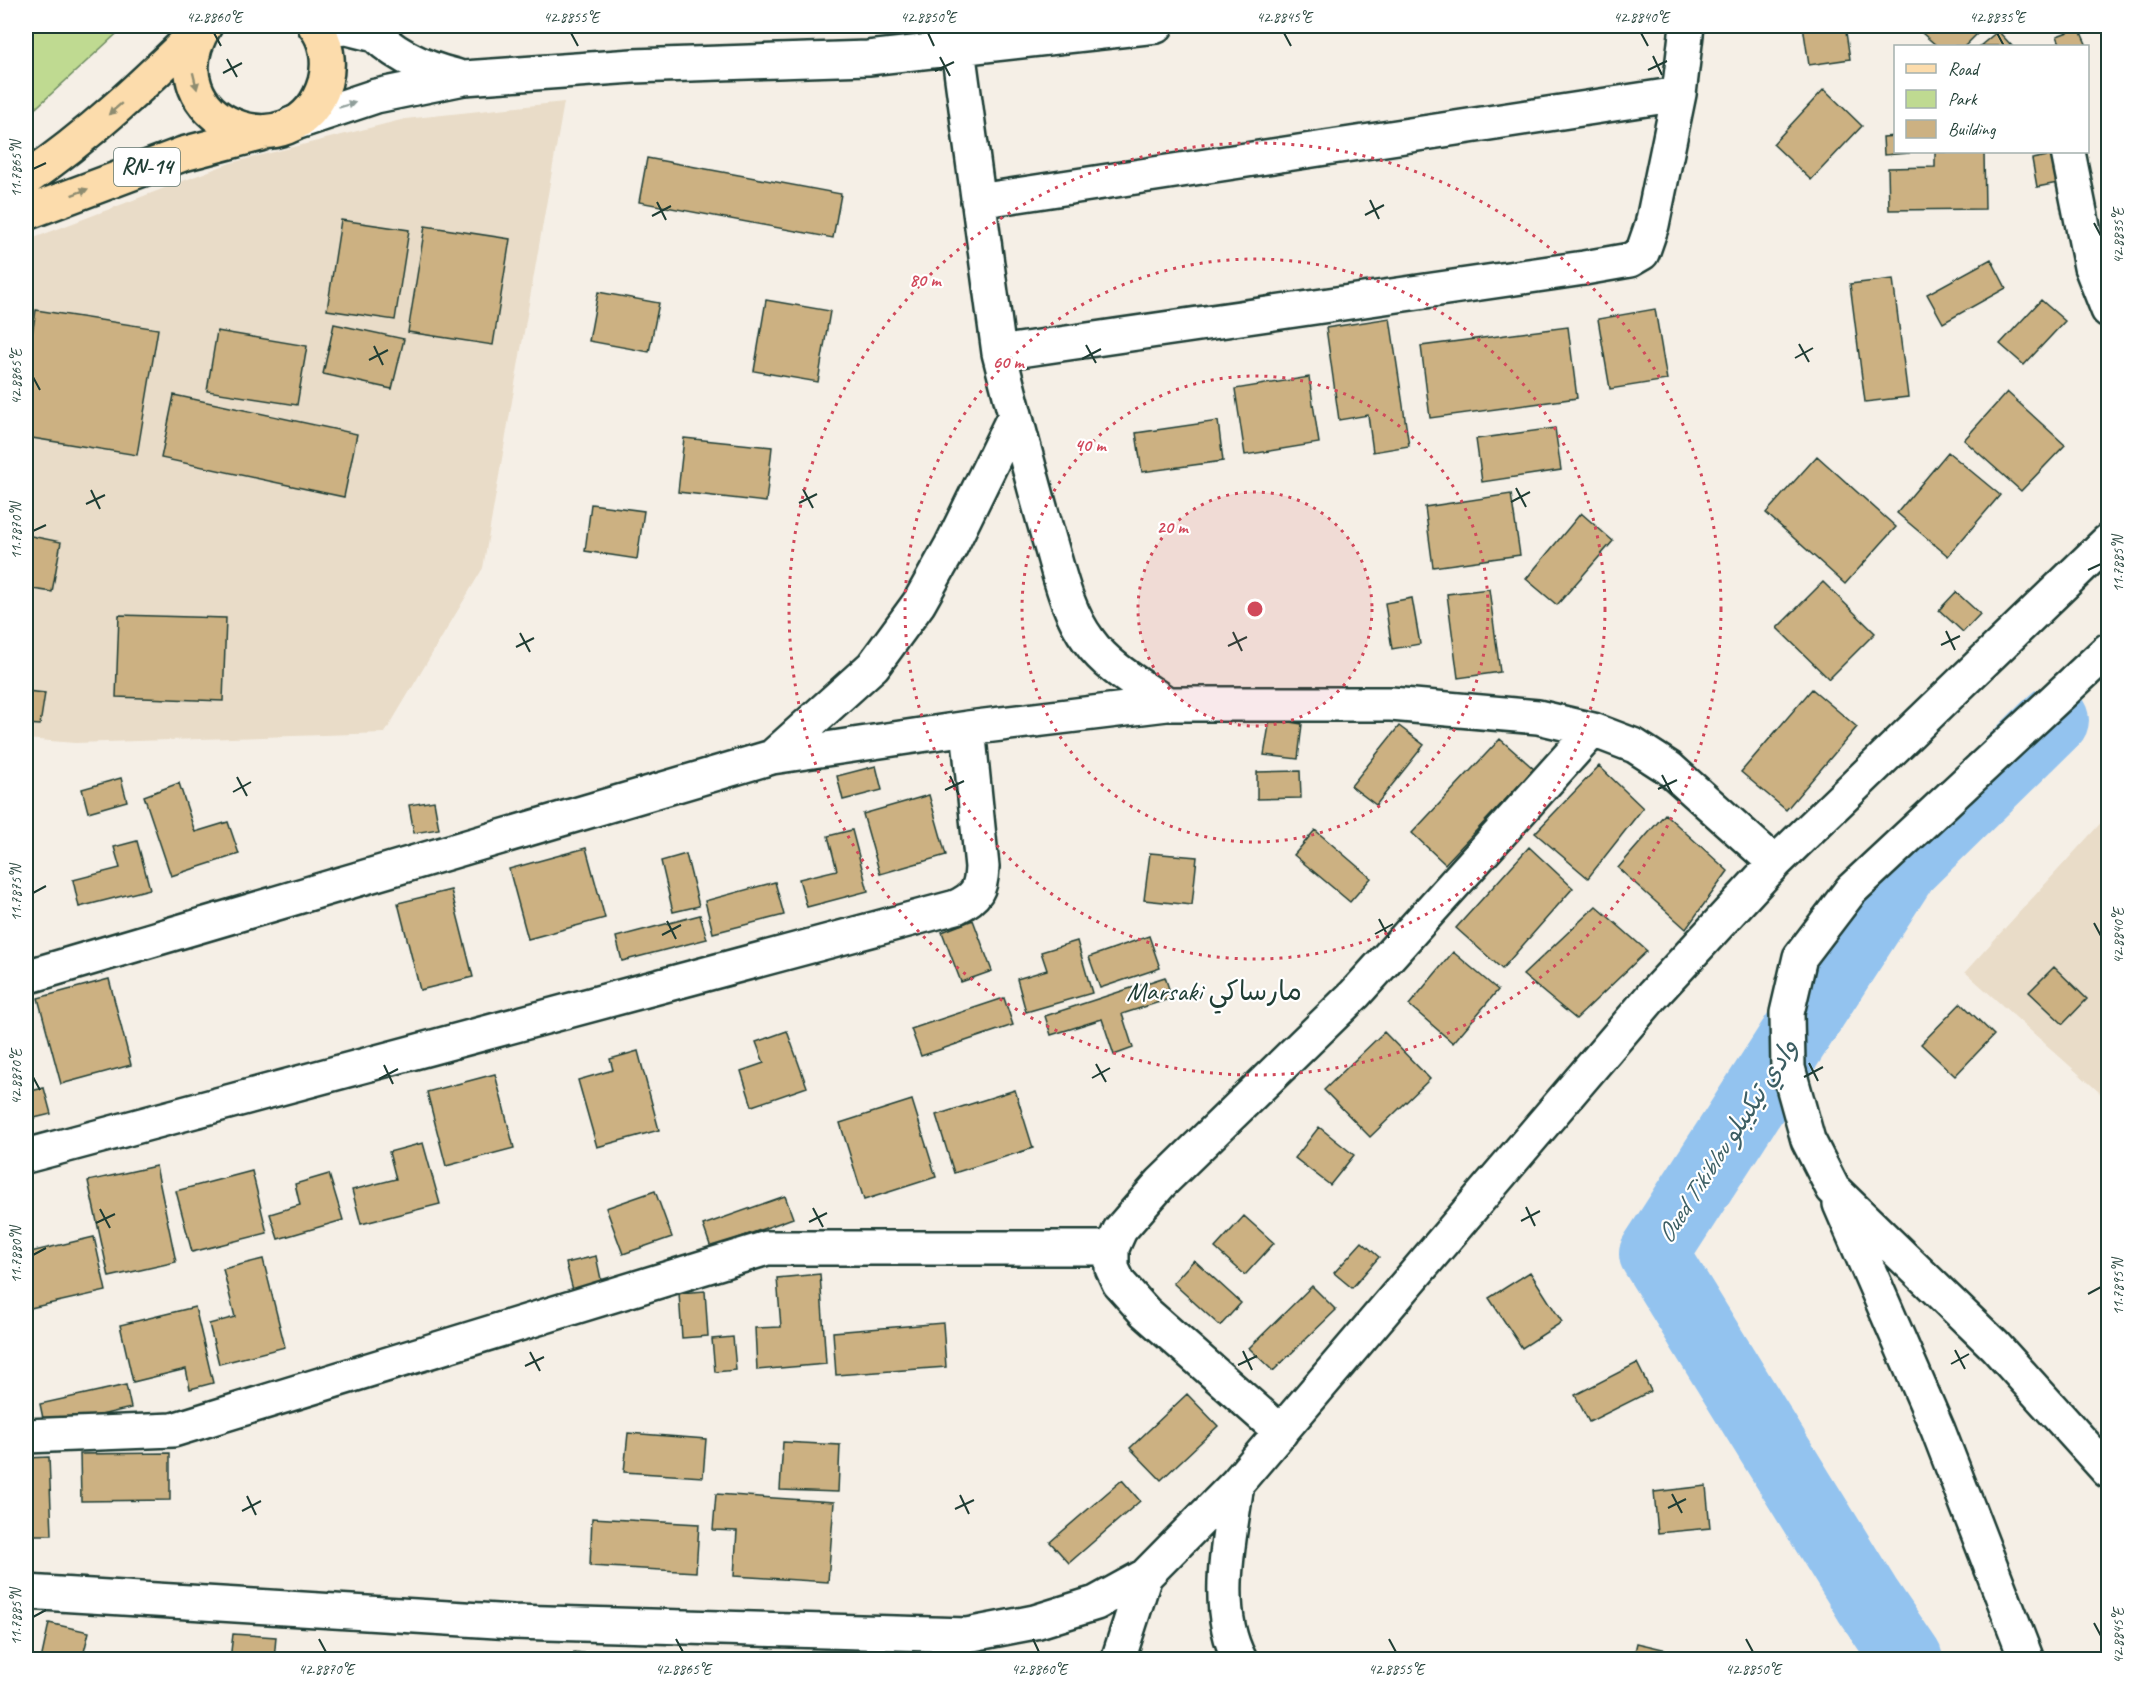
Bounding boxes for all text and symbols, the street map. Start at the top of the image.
text: 42.8860°E [186,8,244,27]
text: 42.8855°E [543,8,601,27]
text: 42.8850°E [900,8,958,27]
text: 42.8845°E [1256,8,1314,27]
text: 42.8840°E [1613,8,1671,27]
text: 42.8835°E [1969,8,2027,27]
legend [1894,45,2089,153]
text: Road [1948,58,1981,80]
one-way arrow [190,72,200,90]
text: Park [1948,88,1978,110]
one-way arrow [338,100,356,109]
one-way arrow [108,102,123,115]
text: Building [1948,118,1997,140]
text: 11.7865°N [7,138,26,197]
road number: RN-14 [114,148,180,186]
one-way arrow [71,187,89,197]
text: 42.8835°E [2109,206,2128,264]
text: 80 m [910,269,942,291]
text: 42.8865°E [7,347,26,405]
text: 60 m [992,351,1025,373]
text: 40 m [1075,434,1107,456]
text: 11.7870°N [7,500,26,559]
text: 20 m [1157,516,1189,538]
text: 11.7885°N [2109,533,2128,592]
centre of rings [1245,599,1265,619]
text: 11.7875°N [7,862,26,921]
text: 42.8840°E [2109,906,2128,964]
district label: Marsaki مارساكي [1126,974,1302,1014]
water label: Oued Tikiblou وادي تيكيبلو [1649,1033,1807,1250]
text: 42.8870°E [7,1047,26,1105]
text: 11.7880°N [7,1224,26,1283]
text: 11.7895°N [2109,1256,2128,1315]
text: 11.7885°N [7,1586,26,1645]
text: 42.8845°E [2109,1606,2128,1664]
text: 42.8870°E [298,1660,356,1679]
text: 42.8865°E [655,1660,713,1679]
text: 42.8860°E [1011,1660,1069,1679]
text: 42.8855°E [1368,1660,1426,1679]
text: 42.8850°E [1725,1660,1783,1679]

